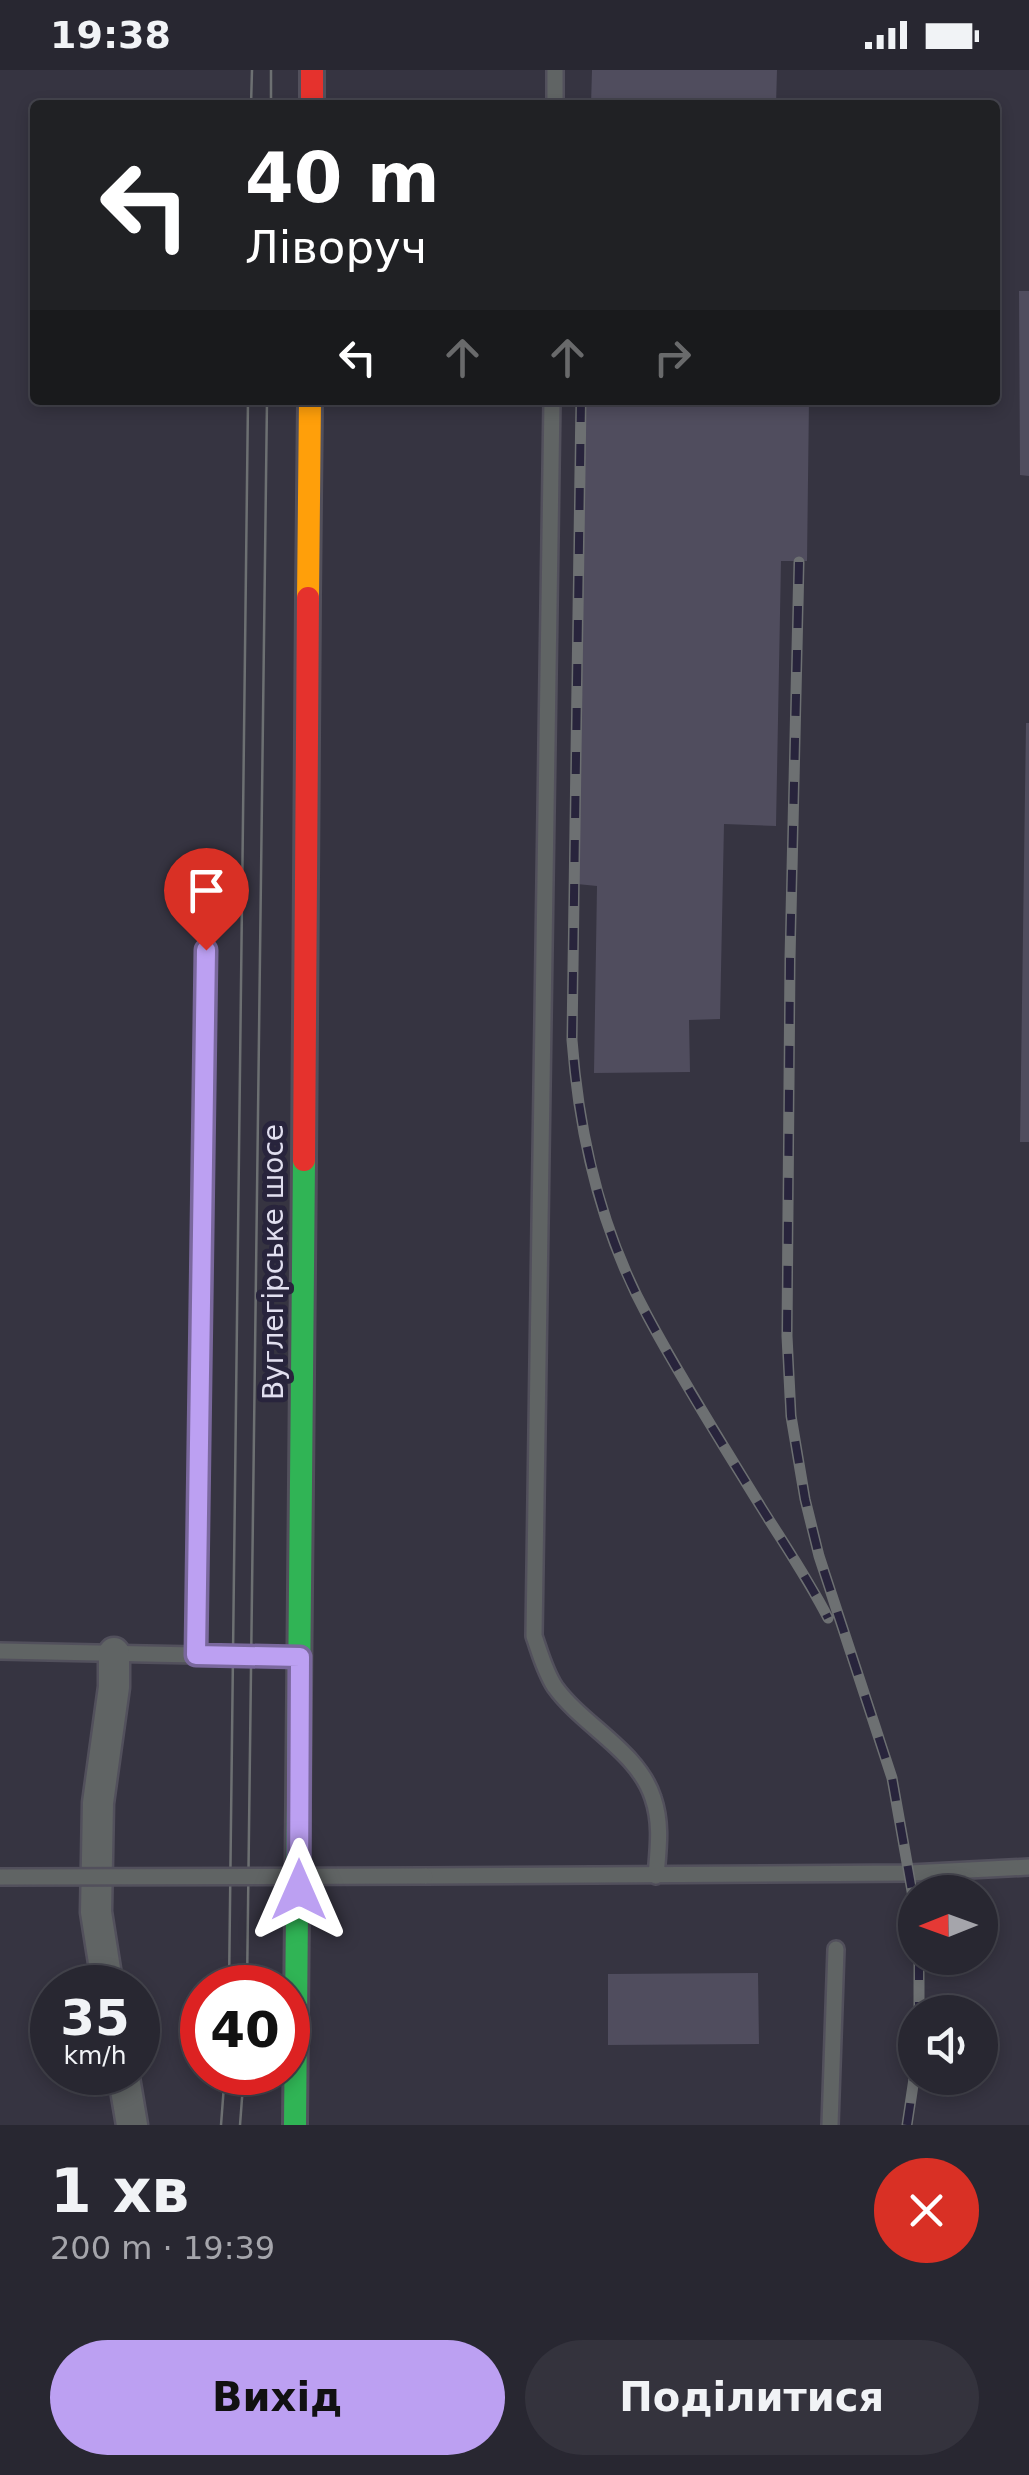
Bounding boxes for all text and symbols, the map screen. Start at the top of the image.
text: 19:38 [50,13,171,57]
text: 40 m [245,137,440,219]
icon: left [80,140,210,270]
text: Ліворуч [245,221,427,274]
icon: left [330,330,385,385]
icon: ahead [435,330,490,385]
icon: ahead [540,330,595,385]
icon: right [645,330,700,385]
pin [164,848,249,951]
icon: arrive [179,863,234,918]
street label: Вуглегірське шосе [257,1124,290,1400]
position arrow [247,1838,351,1942]
north arrow [898,1875,998,1975]
map controls [898,1875,998,2095]
speed limit sign: 40 [180,1965,310,2095]
text: 35 [60,1989,130,2047]
button: sound [898,1995,998,2095]
text: km/h [63,2041,127,2070]
text: 1 хв [50,2156,189,2226]
button: close [874,2158,979,2263]
text: 200 m · 19:39 [50,2229,275,2267]
button: Вихід [50,2340,505,2455]
button: Поділитися [525,2340,979,2455]

